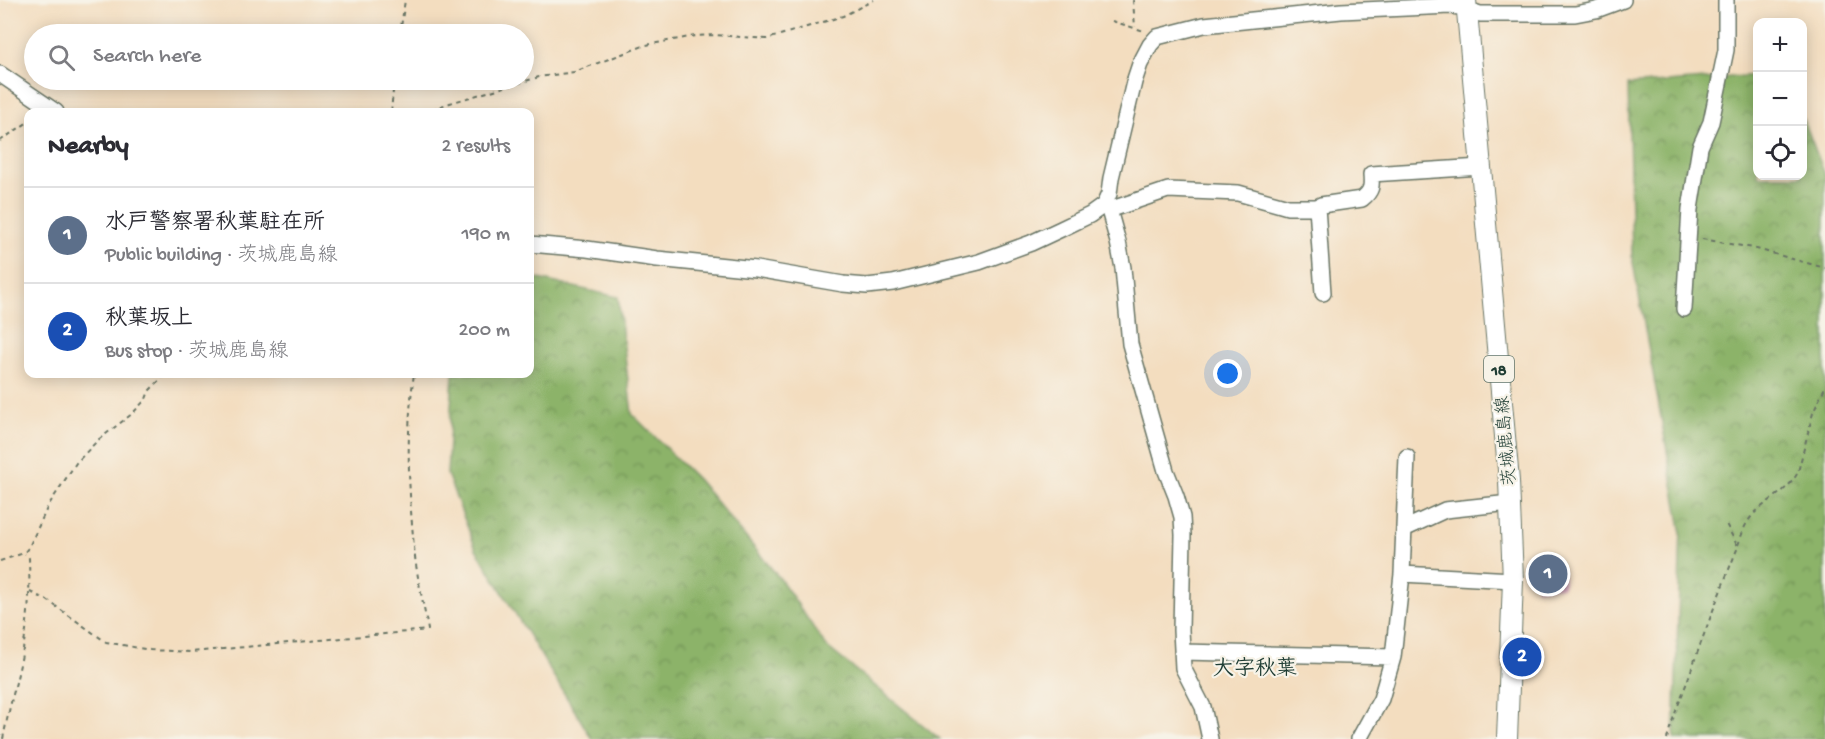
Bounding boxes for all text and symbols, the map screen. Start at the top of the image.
map controls [1753,18,1807,180]
button: + [1753,18,1807,72]
search box [24,24,534,90]
icon: search [45,41,78,74]
text: Search here [93,44,201,70]
button: − [1753,72,1807,126]
button: locate [1753,126,1807,180]
text: Nearby [48,132,129,163]
text: 2 results [441,136,510,159]
text: 水戸警察署秋葉駐在所 [105,211,325,237]
text: 1 [63,224,72,247]
text: 190 m [462,224,510,247]
text: Public building · 茨城鹿島線 [105,245,338,268]
text: 秋葉坂上 [105,307,193,333]
text: 2 [63,320,72,343]
text: 200 m [459,320,510,343]
text: Bus stop · 茨城鹿島線 [105,341,288,364]
road number: 18 [1484,356,1514,382]
your location [1213,359,1242,388]
street label: 茨城鹿島線 [1492,395,1522,487]
pin: 1 [1528,552,1568,596]
pin: 2 [1502,634,1541,680]
district label: 大字秋葉 [1213,656,1297,683]

